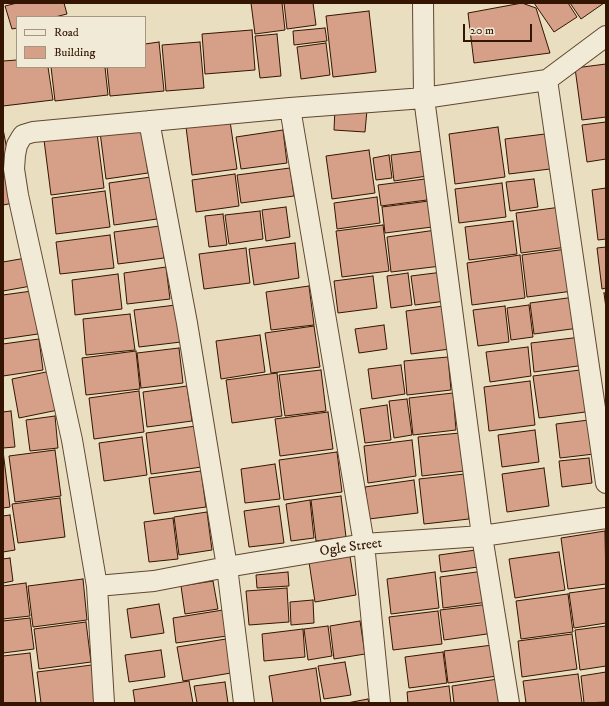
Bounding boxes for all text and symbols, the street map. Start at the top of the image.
legend [16,16,146,68]
scale bar [465,16,534,42]
text: 20 m [470,23,494,38]
text: Road [54,25,79,40]
text: Building [54,45,95,60]
street label: Ogle Street [319,535,383,561]

